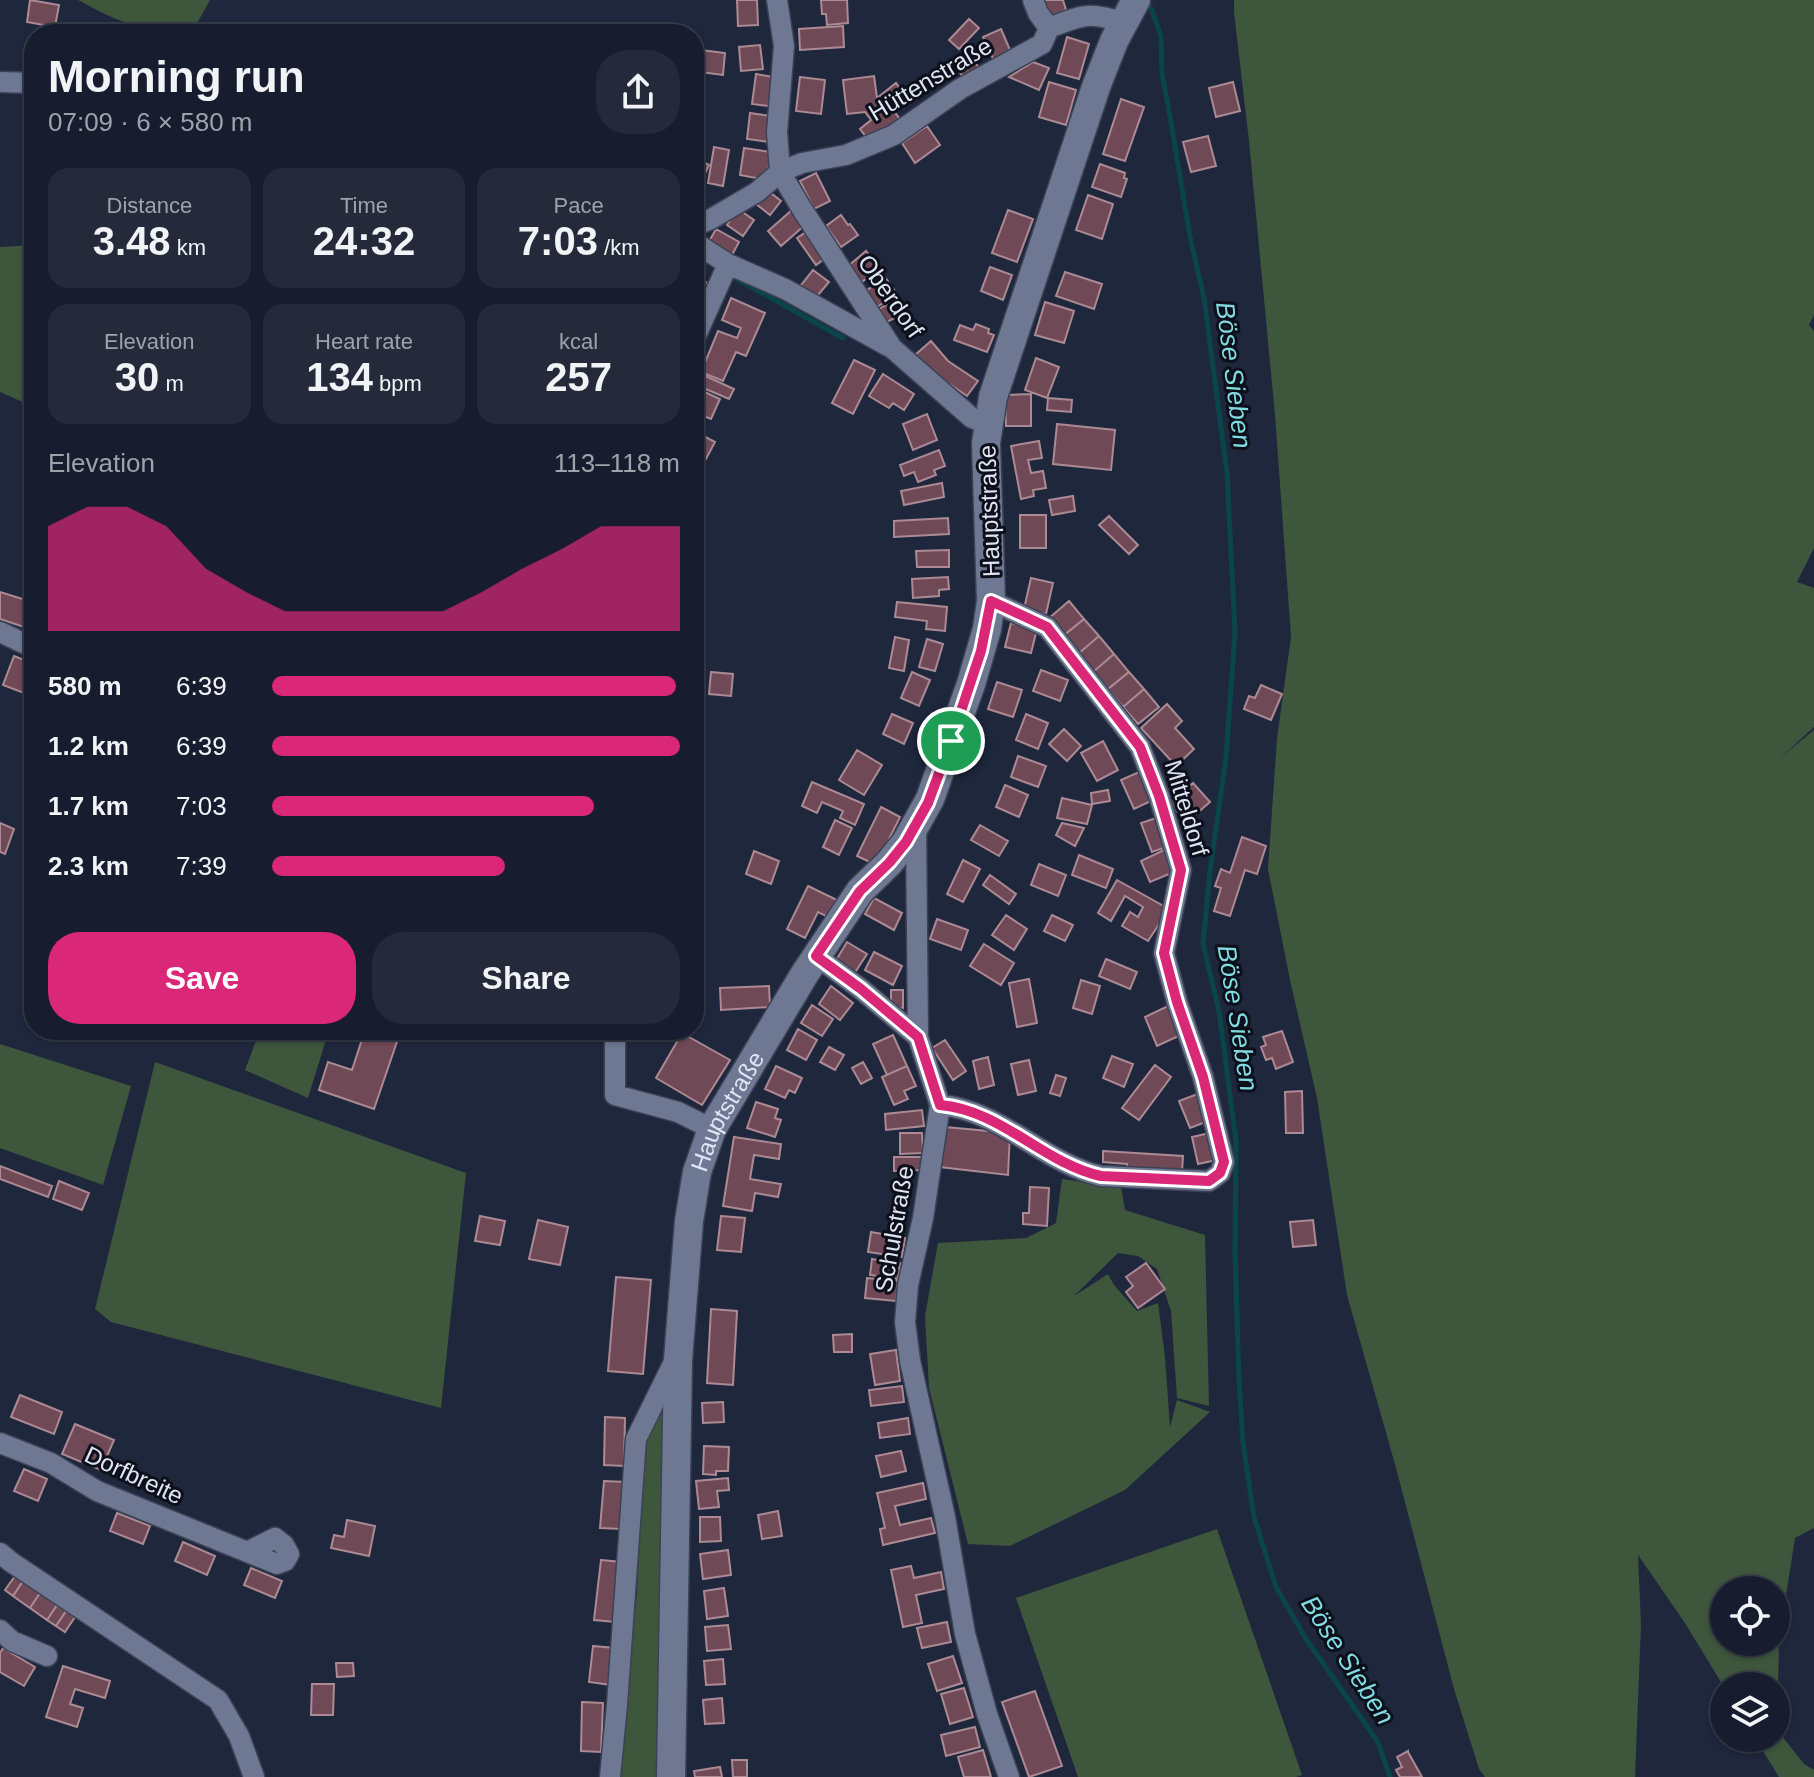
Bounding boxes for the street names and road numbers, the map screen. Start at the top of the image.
street label: Hüttenstraße [864,32,996,126]
street label: Oberdorf [853,249,929,343]
street label: Hauptstraße [973,445,1005,577]
street label: Mitteldorf [1160,757,1214,859]
street label: Hauptstraße [685,1046,769,1175]
street label: Schulstraße [870,1164,918,1294]
street label: Dorfbreite [81,1440,187,1510]

